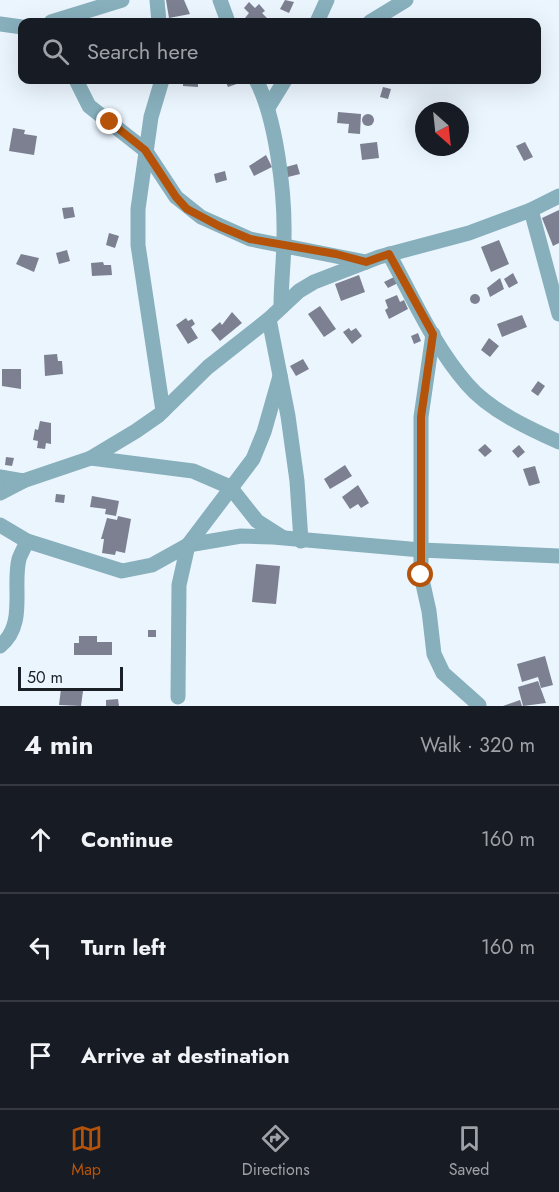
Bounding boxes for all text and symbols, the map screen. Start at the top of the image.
search box [18,18,541,84]
icon: search [39,35,72,68]
text: Search here [87,35,198,67]
north arrow [415,102,469,156]
route end [96,108,122,134]
route start [407,561,433,587]
scale bar [18,664,123,692]
text: 50 m [27,666,63,689]
text: 4 min [24,726,93,764]
text: Walk · 320 m [420,731,535,760]
icon: ahead [24,823,57,856]
text: Continue [81,823,173,855]
text: 160 m [481,825,535,854]
icon: left [24,931,57,964]
text: Turn left [81,931,166,963]
text: 160 m [481,933,535,962]
icon: arrive [24,1039,57,1072]
text: Arrive at destination [81,1039,290,1071]
tab: Map [70,1122,103,1181]
tab: Directions [242,1122,310,1181]
tab: Saved [449,1122,489,1181]

